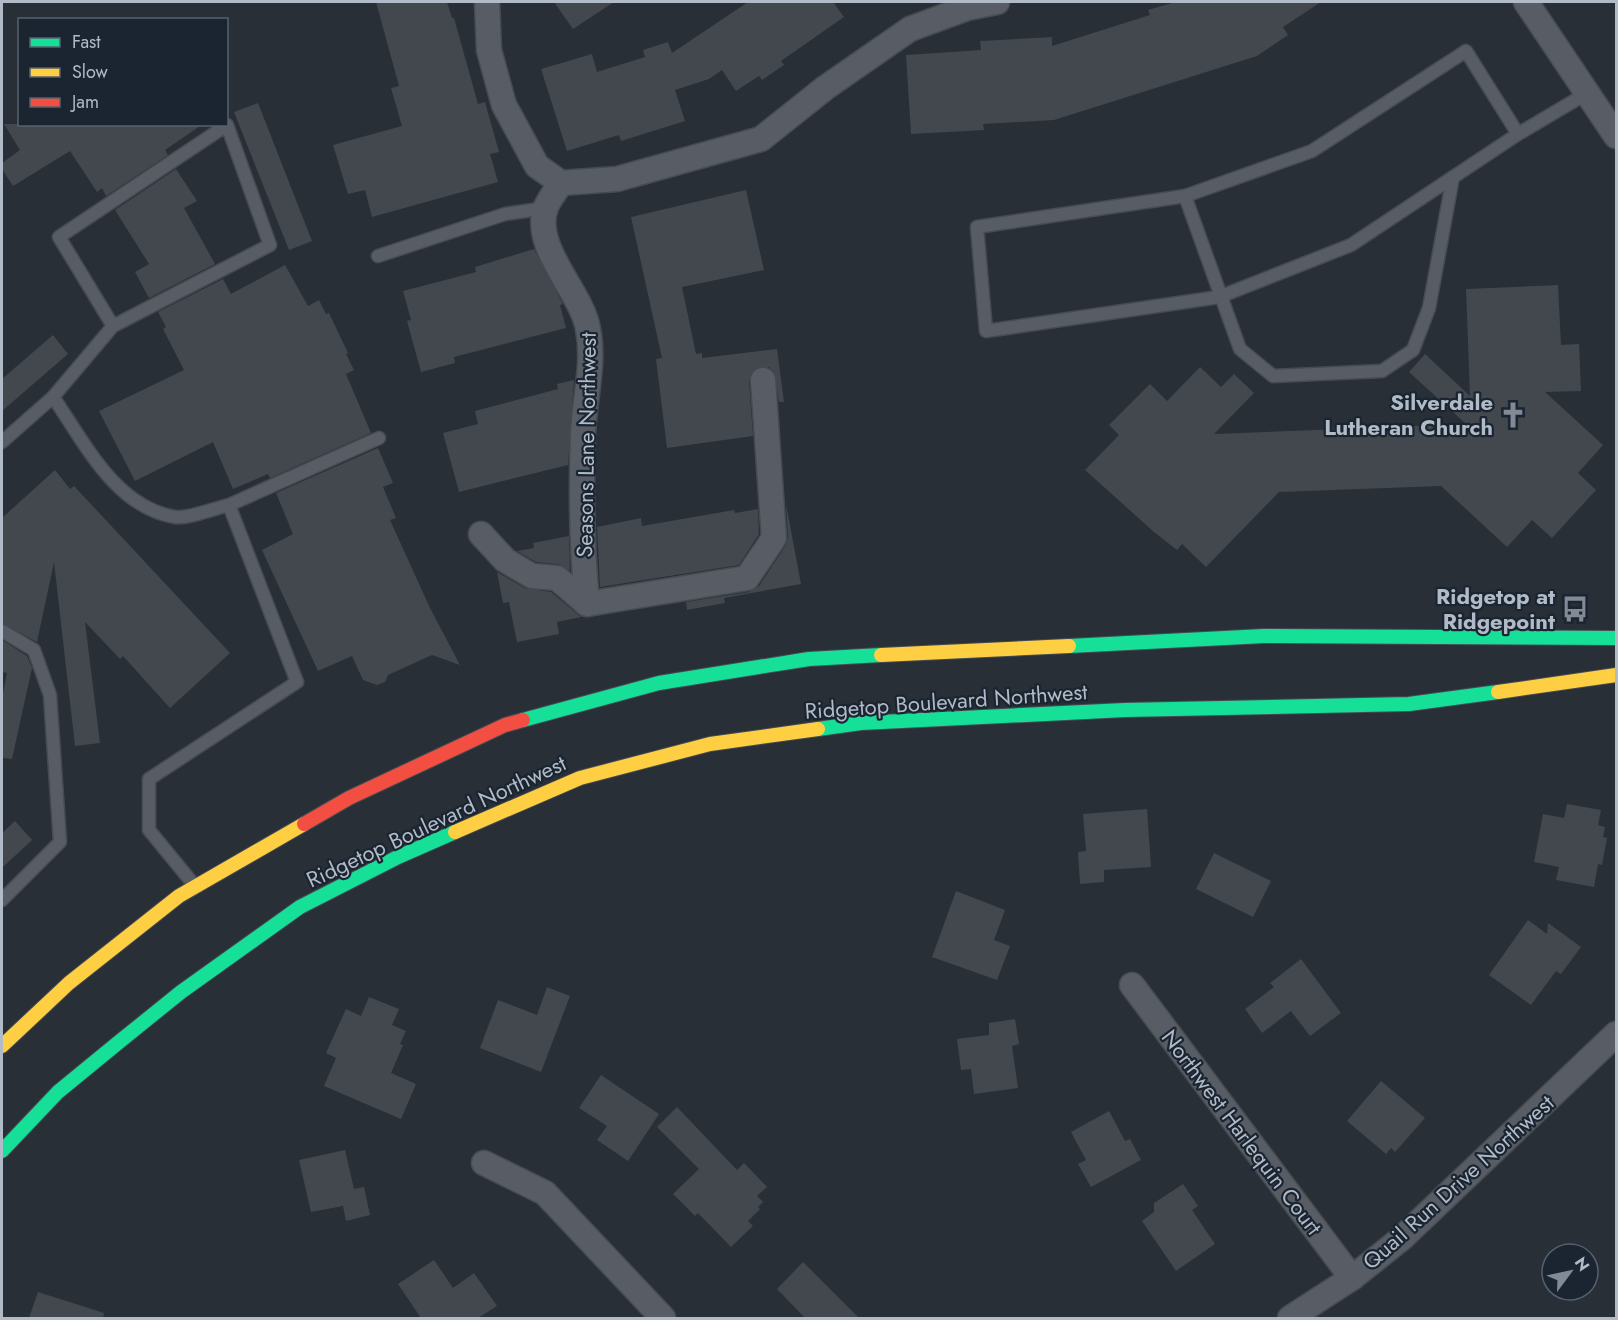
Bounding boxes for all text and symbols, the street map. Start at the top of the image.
legend [18,18,228,126]
text: Fast [72,29,101,55]
text: Slow [72,59,109,85]
text: Jam [70,89,99,115]
street label: Seasons Lane Northwest [568,331,604,558]
place label: Silverdale Lutheran Church [1324,386,1493,443]
church icon: Silverdale Lutheran Church [1498,400,1528,430]
place label: Ridgetop at Ridgepoint [1436,580,1555,637]
bus stop icon: Ridgetop at Ridgepoint [1560,594,1590,624]
street label: Ridgetop Boulevard Northwest [804,675,1089,727]
street label: Ridgetop Boulevard Northwest [301,746,572,895]
street label: Northwest Harlequin Court [1154,1023,1330,1242]
street label: Quail Run Drive Northwest [1355,1087,1561,1277]
north arrow [1540,1242,1600,1302]
text: N [1569,1253,1595,1276]

